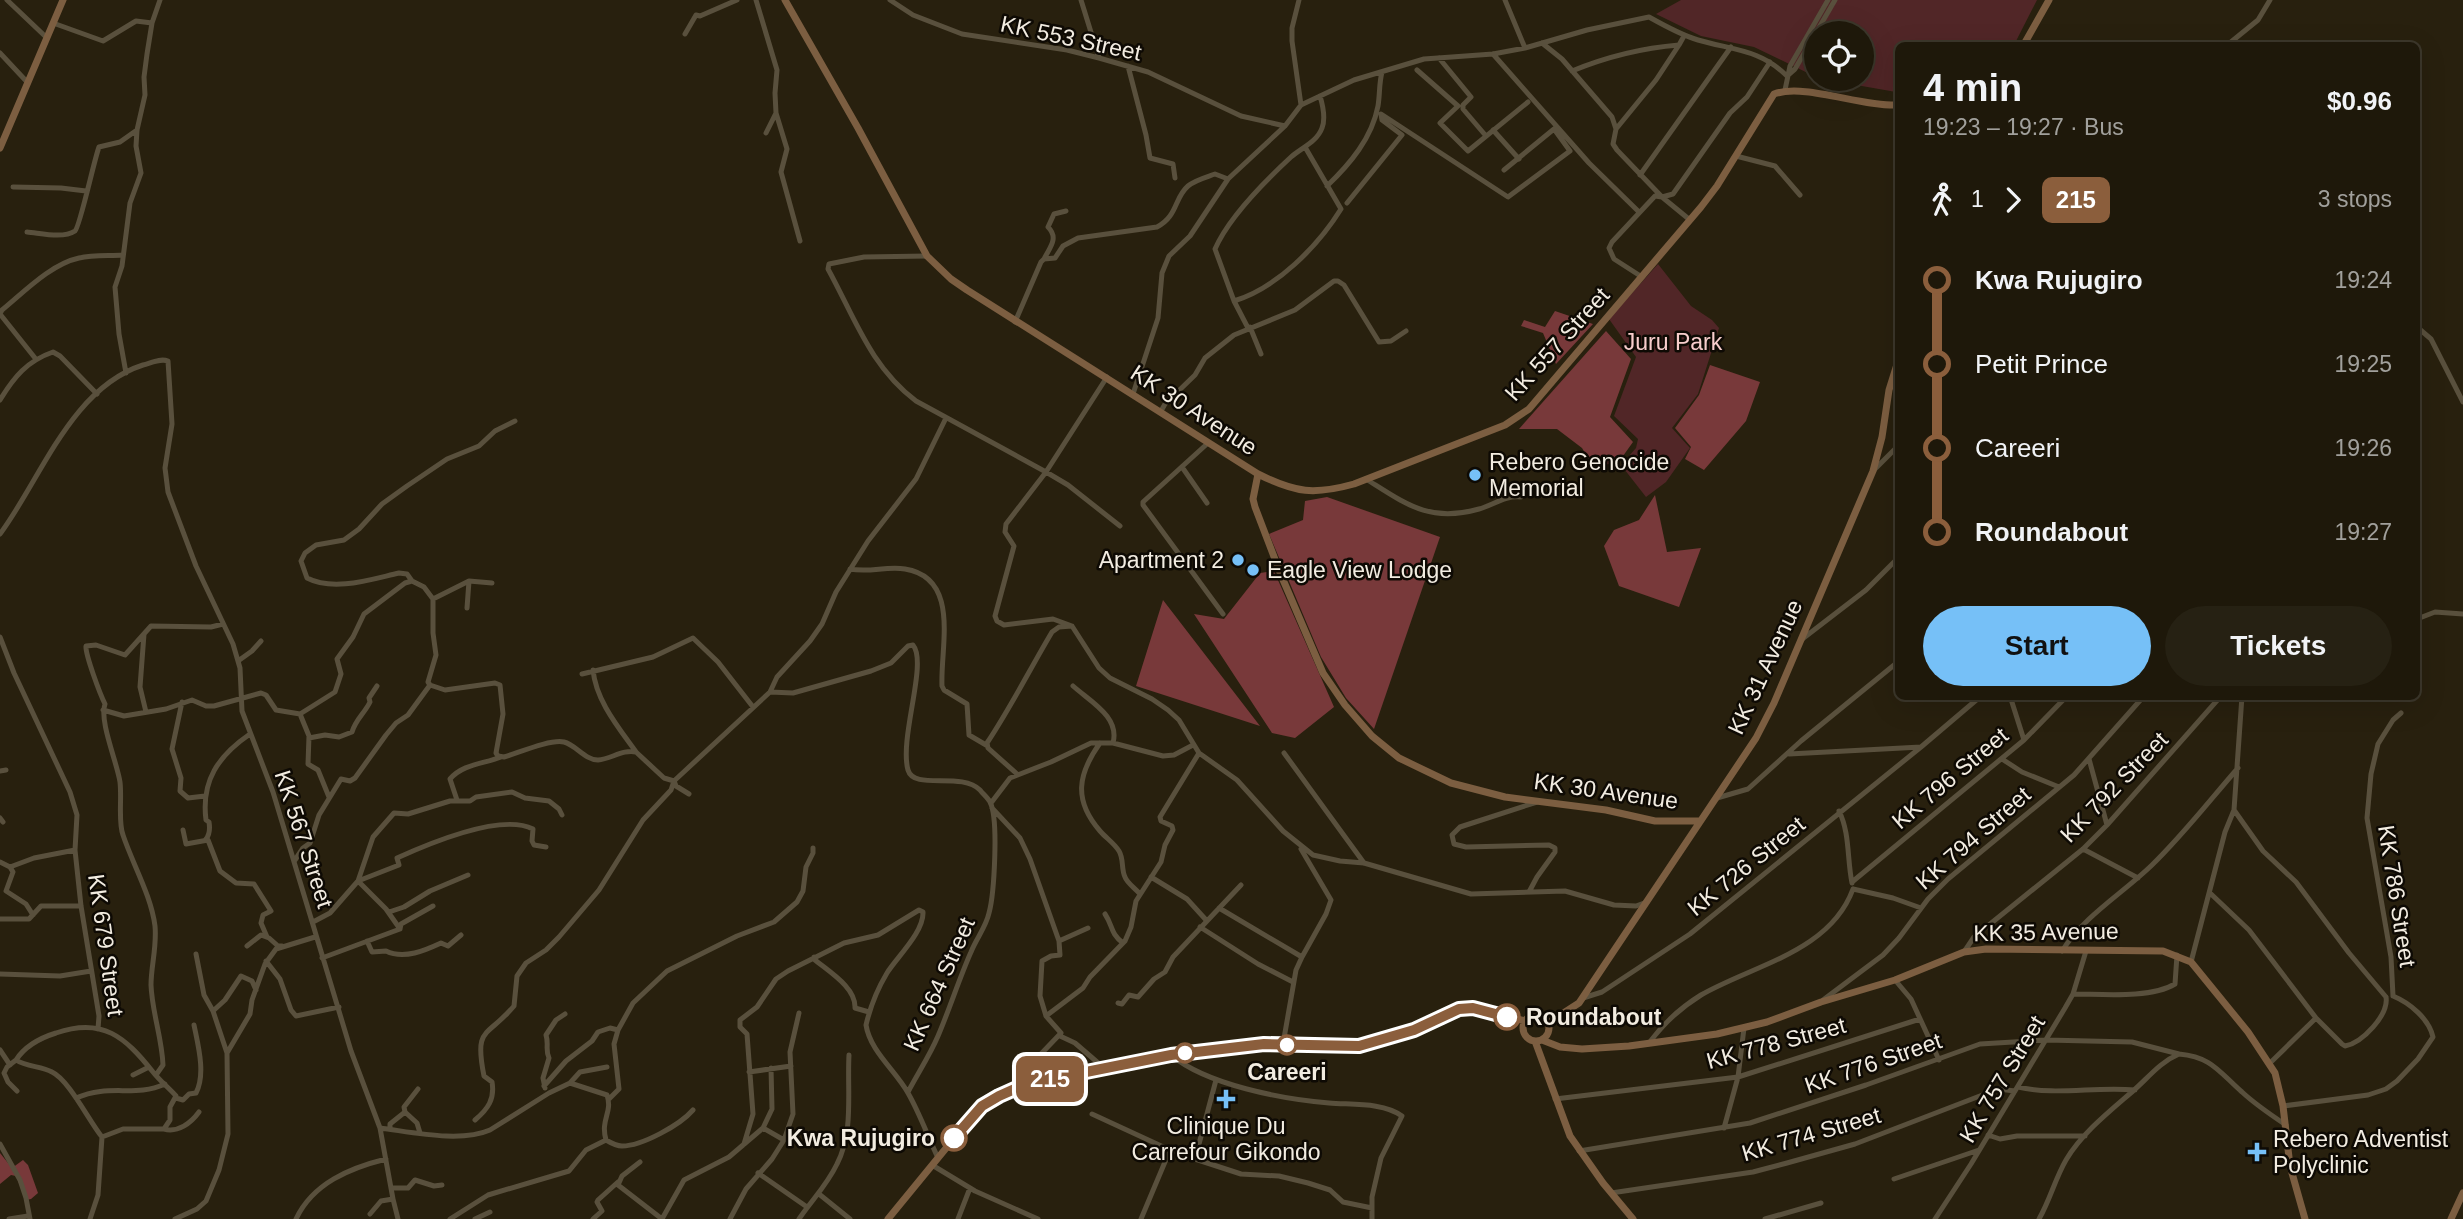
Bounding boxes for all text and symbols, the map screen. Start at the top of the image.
street label: KK 553 Street [998,10,1144,66]
map controls [1804,21,1874,91]
button: locate [1804,21,1874,91]
text: 4 min [1923,67,2022,109]
text: $0.96 [2327,86,2392,116]
text: 19:23 – 19:27 · Bus [1923,114,2124,140]
icon: walk [1923,181,1961,219]
icon: forward [1994,181,2032,219]
text: 1 [1971,186,1984,212]
text: 215 [2056,186,2096,213]
text: 3 stops [2318,186,2392,212]
text: Kwa Rujugiro [1975,265,2143,295]
text: 19:24 [2334,267,2392,293]
street label: KK 557 Street [1499,282,1615,406]
park label: Juru Park [1624,329,1723,355]
text: Petit Prince [1975,349,2108,379]
text: 19:25 [2334,351,2392,377]
street label: KK 30 Avenue [1126,360,1262,460]
text: Careeri [1975,433,2060,463]
text: 19:26 [2334,435,2392,461]
place label: Rebero Genocide Memorial [1489,449,1669,501]
marker: Rebero Genocide Memorial [1467,467,1483,483]
text: Roundabout [1975,517,2128,547]
text: 19:27 [2334,519,2392,545]
place label: Apartment 2 [1099,547,1224,573]
marker: Apartment 2 [1230,552,1246,568]
place label: Eagle View Lodge [1267,557,1452,583]
marker: Eagle View Lodge [1245,562,1261,578]
street label: KK 31 Avenue [1722,596,1808,738]
button: Start [1923,606,2151,686]
button: Tickets [2165,606,2392,686]
street label: KK 796 Street [1887,722,2014,834]
street label: KK 792 Street [2055,726,2174,848]
street label: KK 567 Street [270,767,339,912]
street label: KK 30 Avenue [1532,768,1680,814]
street label: KK 794 Street [1910,781,2036,895]
street label: KK 726 Street [1682,810,1810,921]
street label: KK 786 Street [2373,823,2421,969]
street label: KK 679 Street [83,872,129,1018]
street label: KK 664 Street [898,913,980,1055]
street label: KK 35 Avenue [1973,918,2119,946]
marker: Roundabout [1494,1004,1520,1030]
place label: Roundabout [1526,1004,1662,1030]
street label: KK 757 Street [1954,1010,2050,1147]
street label: KK 778 Street [1703,1012,1849,1074]
street label: KK 776 Street [1801,1027,1946,1099]
marker: Careeri [1277,1035,1297,1055]
unlabelled marker [1175,1043,1195,1063]
line badge: 215 [1010,1056,1090,1102]
place label: Careeri [1247,1059,1327,1085]
text: 215 [1030,1065,1070,1092]
marker: Clinique Du Carrefour Gikondo [1216,1089,1236,1109]
street label: KK 774 Street [1739,1102,1884,1166]
place label: Clinique Du Carrefour Gikondo [1131,1113,1321,1165]
place label: Kwa Rujugiro [787,1125,935,1151]
marker: Kwa Rujugiro [941,1125,967,1151]
place label: Rebero Adventist Polyclinic [2273,1126,2449,1178]
marker: Rebero Adventist Polyclinic [2247,1142,2267,1162]

